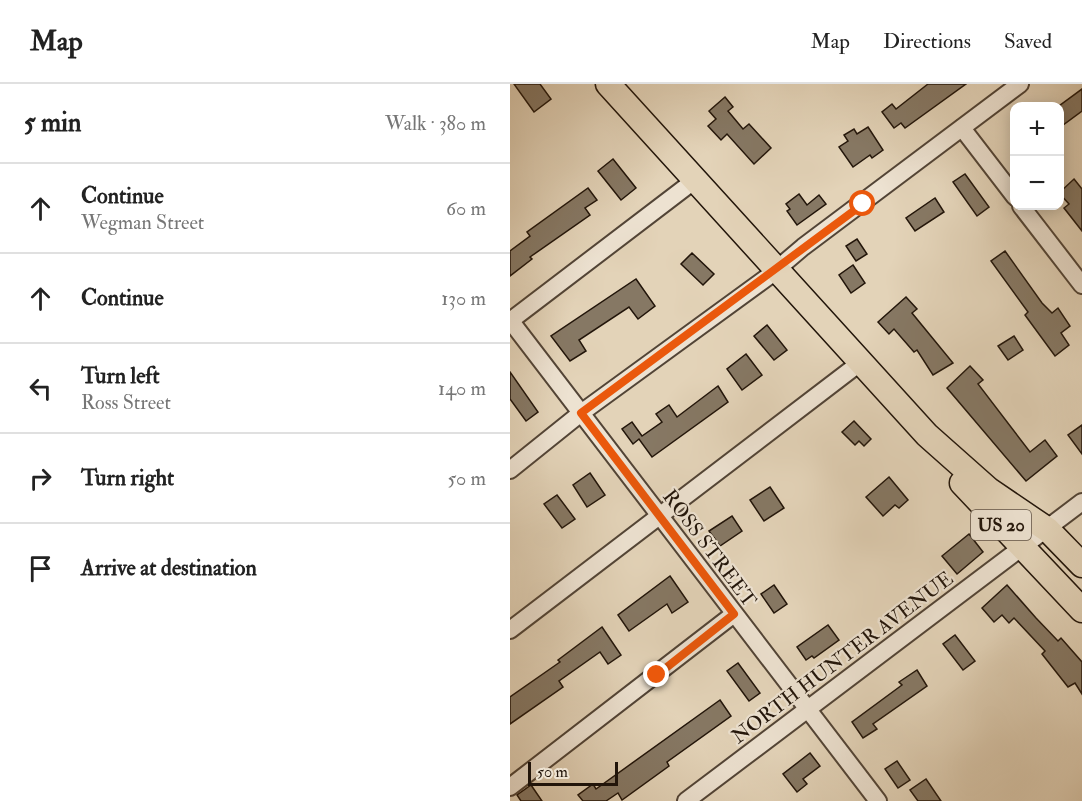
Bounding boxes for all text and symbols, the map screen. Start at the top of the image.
text: Map [30,24,83,59]
text: Map [810,28,850,55]
text: Directions [883,28,971,55]
text: Saved [1004,28,1052,55]
map controls [1010,102,1064,210]
button: + [1010,102,1064,156]
text: 5 min [24,107,81,139]
text: Walk · 380 m [385,111,486,136]
button: − [1010,156,1064,210]
text: Continue [81,182,164,210]
route start [849,190,875,216]
icon: ahead [24,192,57,225]
text: 60 m [446,196,486,221]
text: Wegman Street [81,210,204,235]
icon: ahead [24,282,57,315]
text: Continue [81,284,164,312]
text: 130 m [441,286,486,311]
text: Turn left [81,362,160,390]
icon: left [24,372,57,405]
text: 140 m [438,376,486,401]
text: Ross Street [81,390,171,415]
icon: right [24,462,57,495]
text: Turn right [81,464,174,492]
text: 50 m [447,466,486,491]
street label: ROSS STREET [657,485,762,612]
road number: US 20 [971,510,1031,540]
icon: arrive [24,552,57,585]
text: Arrive at destination [81,554,257,582]
street label: NORTH HUNTER AVENUE [727,566,958,749]
route end [643,661,669,687]
scale bar [528,759,618,786]
text: 50 m [537,762,568,782]

